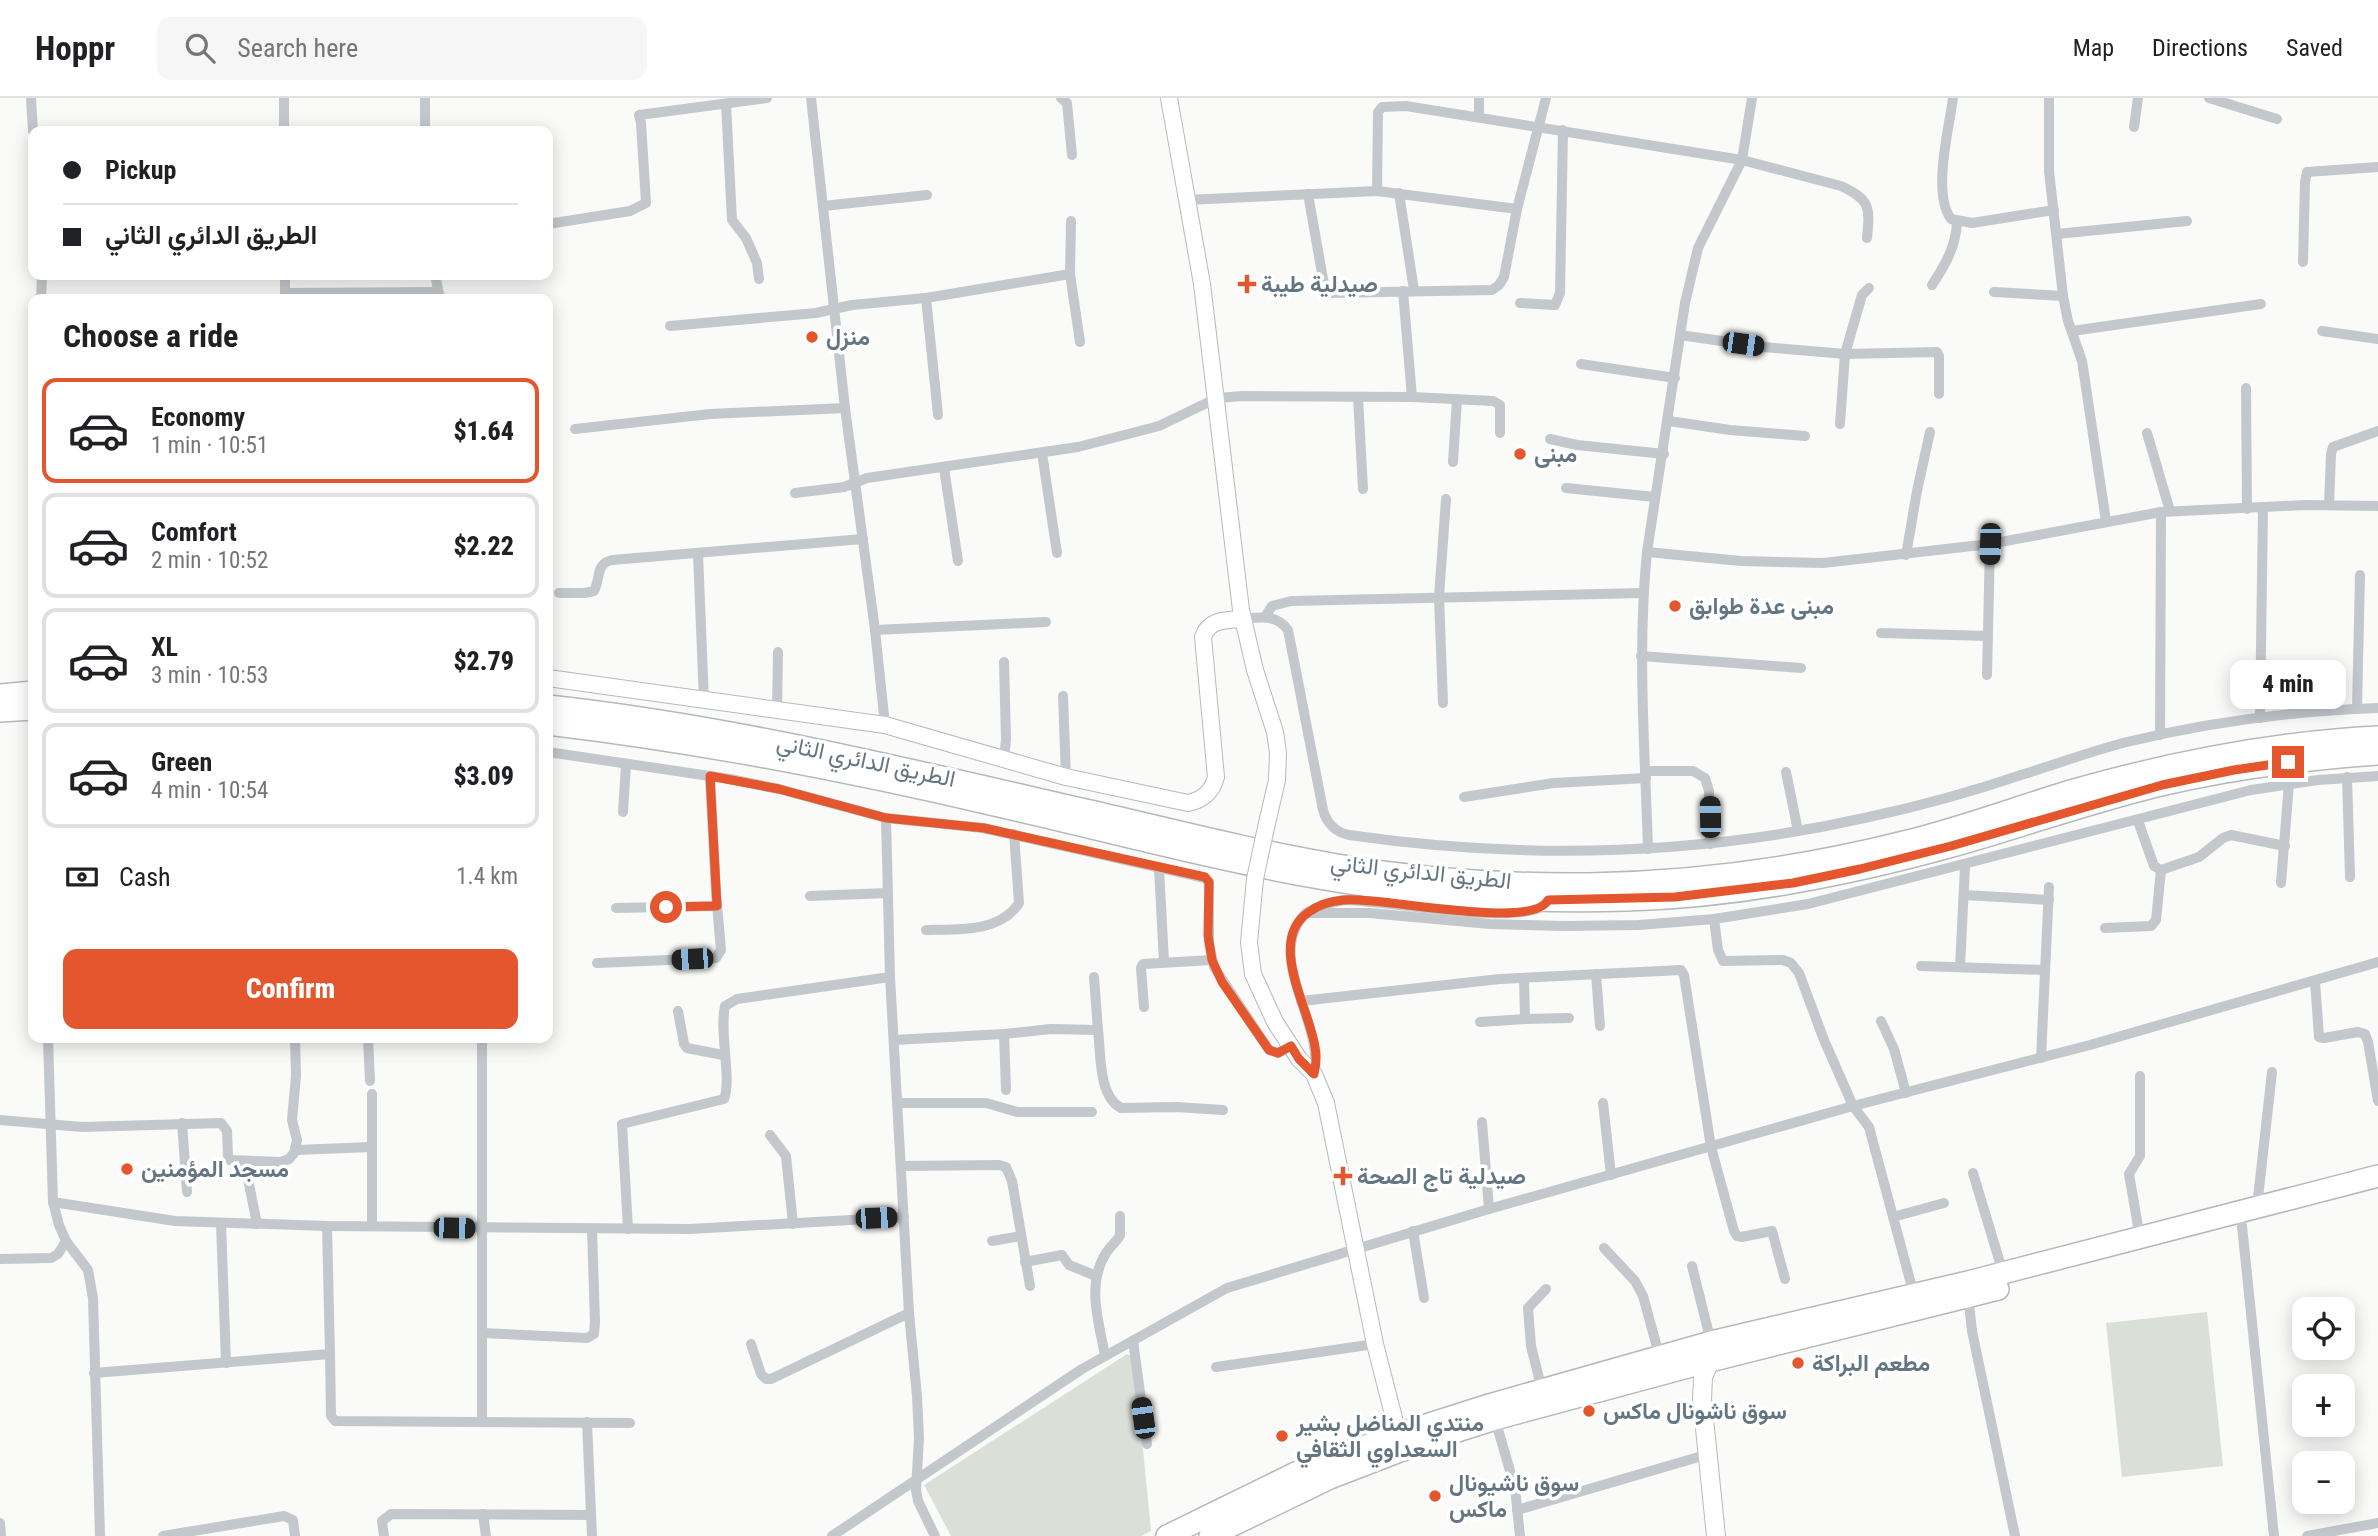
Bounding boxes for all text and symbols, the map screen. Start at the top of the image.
search box [157,17,647,80]
text: Hoppr [35,29,115,68]
icon: search [181,29,219,67]
text: Search here [237,33,358,63]
text: Map [2073,34,2114,62]
text: Directions [2152,34,2248,62]
text: Saved [2286,34,2343,62]
text: Pickup [105,155,176,185]
text: الطريق الدائري الثاني [105,220,317,250]
place label: صيدلية طيبة [1261,271,1378,298]
marker: صيدلية طيبة [1239,276,1255,292]
text: Choose a ride [63,317,238,355]
place label: منزل [826,324,870,352]
marker: منزل [804,329,820,345]
car [1721,331,1766,357]
icon: car [67,399,130,462]
text: Economy [151,402,245,432]
text: $1.64 [453,416,514,446]
text: 1 min · 10:51 [151,432,268,459]
place label: مبنى [1534,441,1577,468]
marker: مبنى [1512,446,1528,462]
icon: car [67,514,130,577]
text: Comfort [151,517,237,547]
car [1979,523,2002,565]
text: $2.22 [453,531,514,561]
text: 2 min · 10:52 [151,547,268,574]
place label: مبنى عدة طوابق [1689,593,1834,621]
marker: مبنى عدة طوابق [1667,598,1683,614]
icon: car [67,629,130,692]
text: XL [151,632,178,662]
text: $2.79 [453,646,514,676]
callout: 4 min [2230,660,2346,710]
text: 3 min · 10:53 [151,662,268,689]
text: 4 min [2262,671,2314,698]
street label: الطريق الدائري الثاني [773,729,958,798]
icon: car [67,744,130,807]
route end [2272,746,2304,778]
text: Green [151,747,212,777]
text: $3.09 [453,761,514,791]
text: 4 min · 10:54 [151,777,268,804]
car [1700,796,1721,838]
street label: الطريق الدائري الثاني [1329,849,1513,900]
icon: cash [63,858,101,896]
text: Cash [119,862,171,892]
text: 1.4 km [456,863,518,890]
route start [650,891,682,923]
car [671,947,714,971]
button: Confirm [63,949,518,1029]
place label: مسجد المؤمنين [141,1156,289,1184]
marker: مسجد المؤمنين [119,1161,135,1177]
place label: صيدلية تاج الصحة [1357,1163,1526,1192]
marker: صيدلية تاج الصحة [1335,1168,1351,1184]
car [855,1207,898,1229]
car [433,1217,476,1239]
map controls [2292,1297,2355,1514]
button: locate [2292,1297,2355,1360]
place label: مطعم البراكة [1812,1350,1930,1378]
marker: مطعم البراكة [1790,1355,1806,1371]
button: + [2292,1374,2355,1437]
car [1130,1396,1157,1440]
place label: سوق ناشونال ماكس [1603,1398,1787,1426]
marker: سوق ناشونال ماكس [1581,1403,1597,1419]
place label: منتدي المناضل بشير السعداوي الثقافي [1295,1410,1484,1469]
marker: منتدي المناضل بشير السعداوي الثقافي [1274,1428,1290,1444]
button: − [2292,1451,2355,1514]
place label: سوق ناشيونال ماكس [1449,1470,1579,1523]
marker: سوق ناشيونال ماكس [1427,1488,1443,1504]

